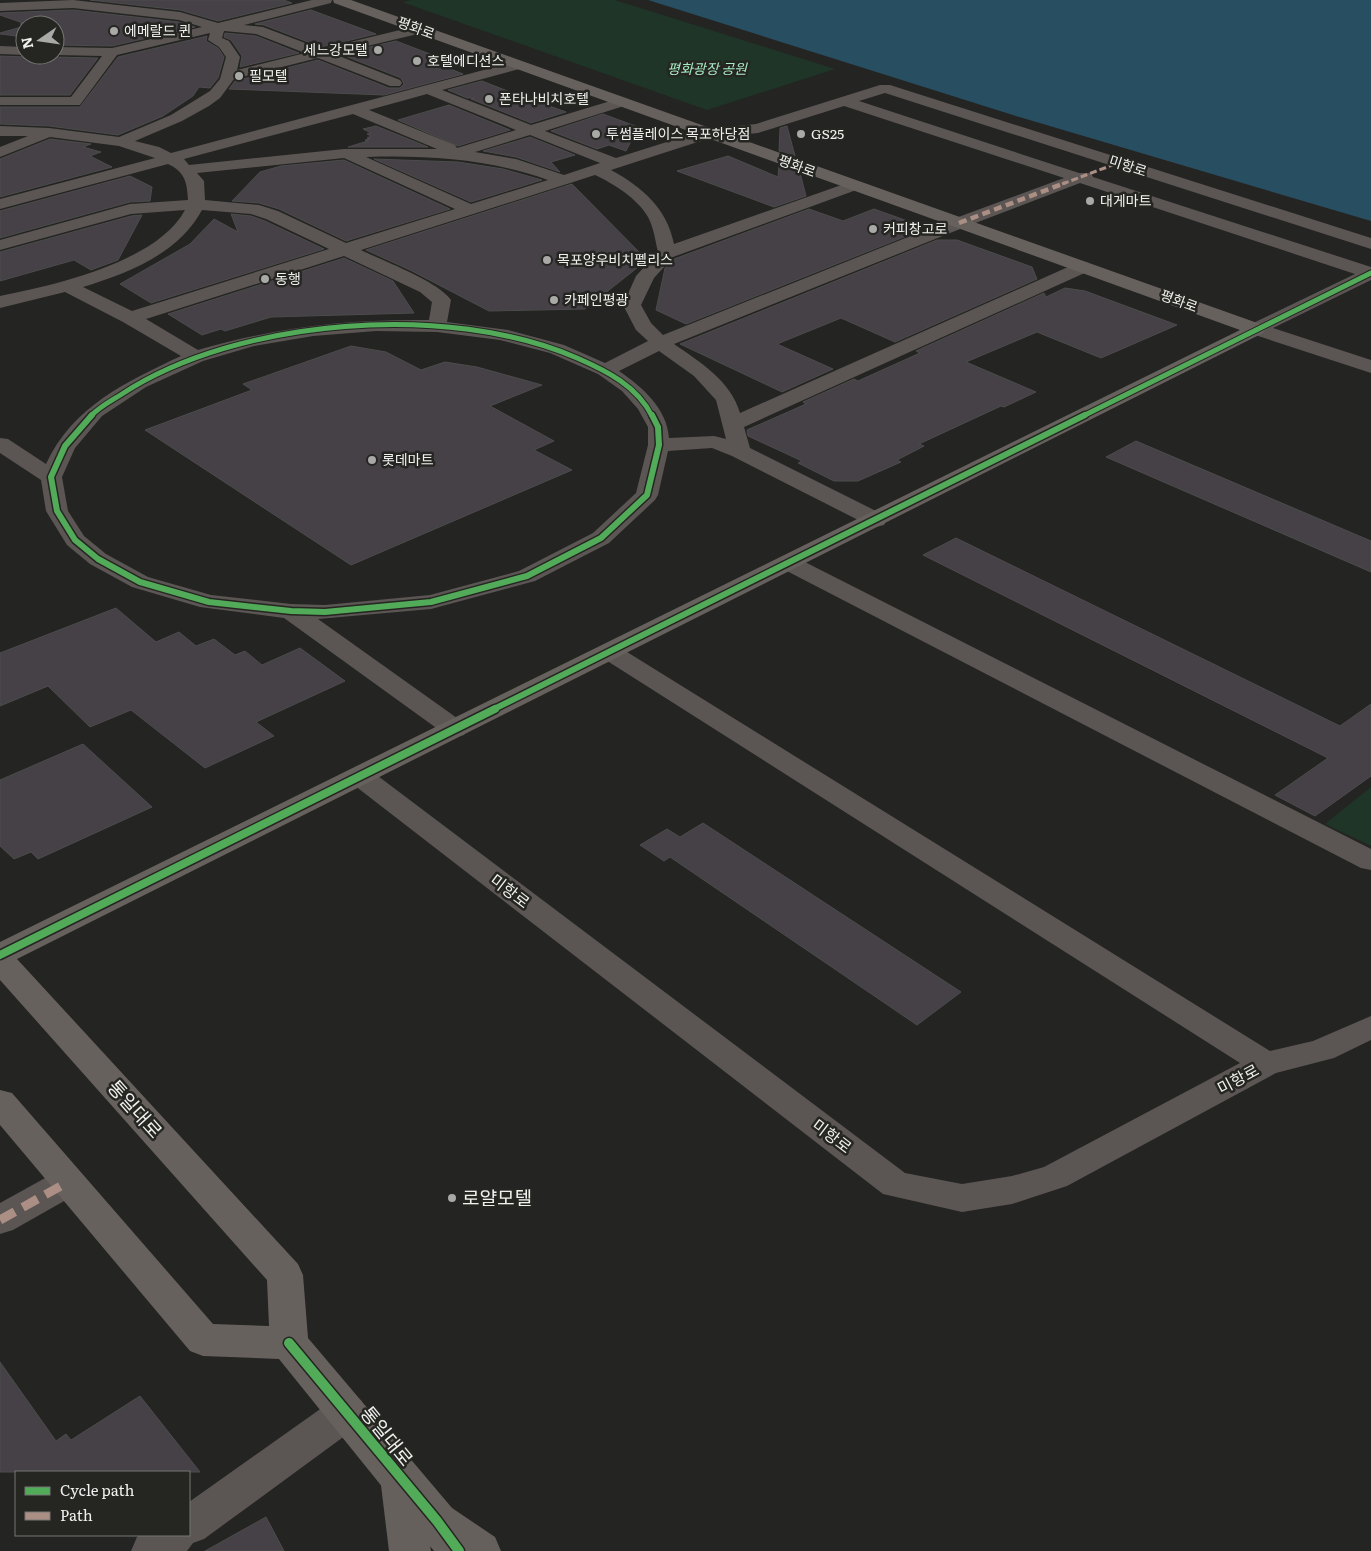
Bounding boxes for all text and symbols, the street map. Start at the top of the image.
street label: 평화로 [395,11,438,43]
north arrow [15,15,65,65]
place label: 에메랄드 퀸 [124,20,191,40]
marker: 에메랄드 퀸 [108,25,120,37]
text: N [15,35,37,51]
place label: 세느강모텔 [304,39,368,59]
marker: 세느강모텔 [372,44,384,56]
place label: 호텔에디션스 [427,50,504,70]
marker: 호텔에디션스 [411,55,423,67]
park label: 평화광장 공원 [667,58,748,78]
place label: 필모텔 [249,65,288,85]
marker: 필모텔 [233,70,245,82]
place label: 폰타나비치호텔 [499,88,589,108]
marker: 폰타나비치호텔 [483,93,495,105]
place label: 투썸플레이스 목포하당점 [606,123,750,143]
place label: GS25 [811,123,844,143]
marker: 투썸플레이스 목포하당점 [590,128,602,140]
marker: GS25 [795,128,807,140]
street label: 평화로 [776,149,819,181]
street label: 미항로 [1107,150,1150,181]
place label: 대게마트 [1100,190,1152,210]
marker: 대게마트 [1084,195,1096,207]
place label: 커피창고로 [883,218,948,238]
marker: 커피창고로 [867,223,879,235]
place label: 목포양우비치펠리스 [557,249,673,269]
marker: 목포양우비치펠리스 [541,254,553,266]
place label: 동행 [275,268,301,288]
marker: 동행 [259,273,271,285]
street label: 평화로 [1158,284,1201,316]
place label: 카페인평광 [564,289,629,309]
marker: 카페인평광 [548,294,560,306]
place label: 롯데마트 [382,449,434,469]
marker: 롯데마트 [366,454,378,466]
street label: 미항로 [486,867,536,913]
street label: 미항로 [1212,1057,1263,1099]
street label: 통일대로 [102,1073,170,1144]
street label: 미항로 [808,1112,858,1158]
place label: 로얄모텔 [462,1183,532,1211]
marker: 로얄모텔 [446,1192,458,1204]
street label: 통일대로 [355,1399,421,1471]
legend [15,1471,190,1536]
text: Cycle path [60,1478,135,1501]
text: Path [60,1503,93,1526]

